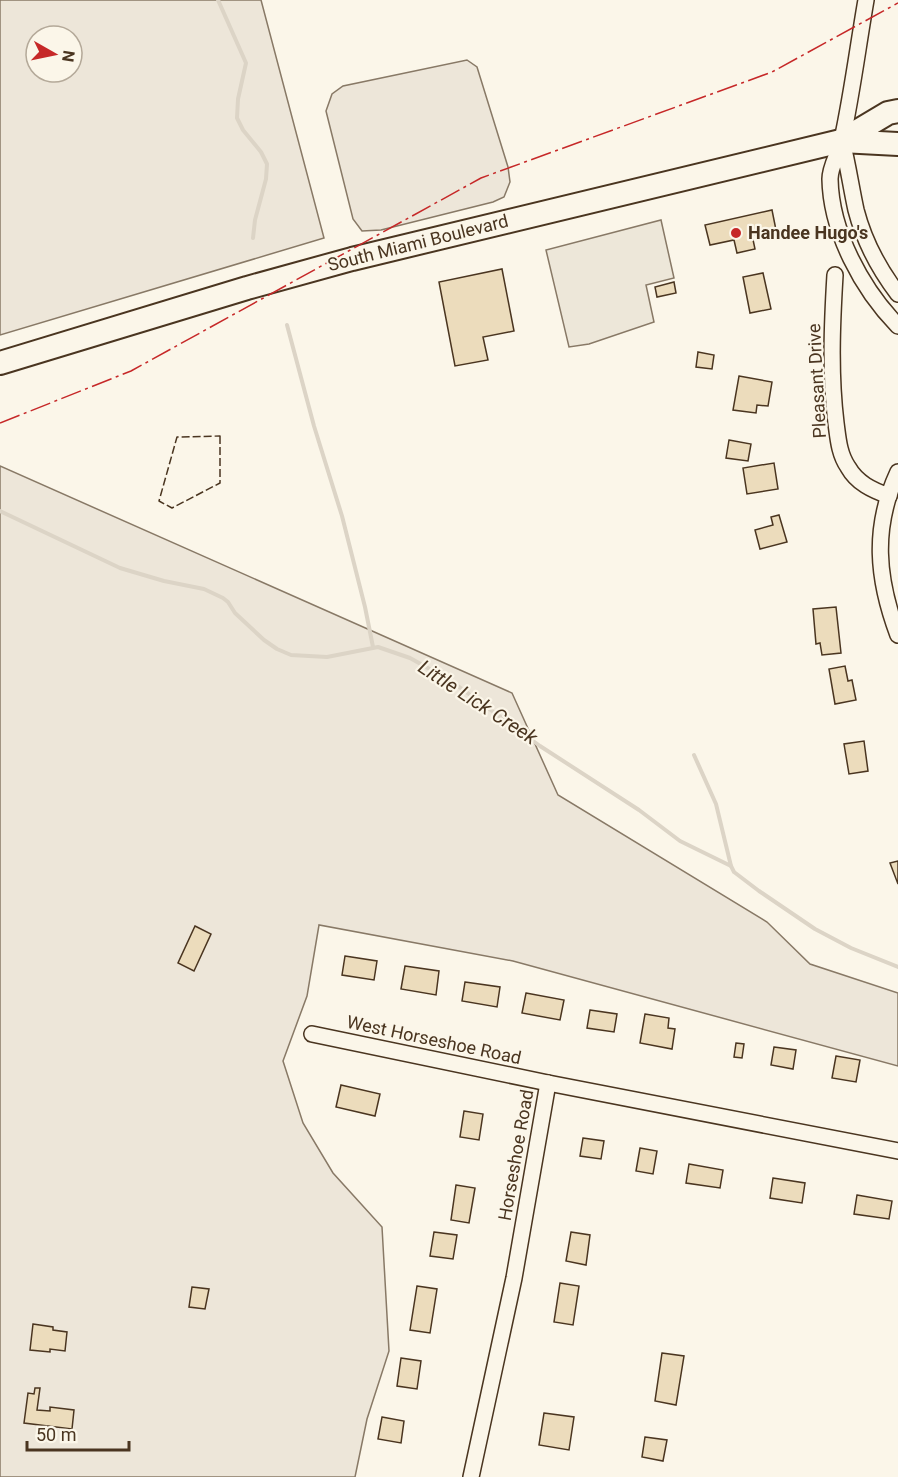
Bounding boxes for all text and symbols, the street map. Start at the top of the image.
north arrow [24,24,84,84]
text: N [58,49,79,63]
street label: South Miami Boulevard [325,210,510,275]
place label: Handee Hugo's [748,222,868,243]
marker: Handee Hugo's [729,226,743,240]
street label: Pleasant Drive [803,323,830,439]
water label: Little Lick Creek [414,655,543,750]
street label: West Horseshoe Road [345,1011,523,1068]
street label: Horseshoe Road [494,1088,537,1222]
scale bar [27,1414,129,1452]
text: 50 m [36,1424,76,1445]

